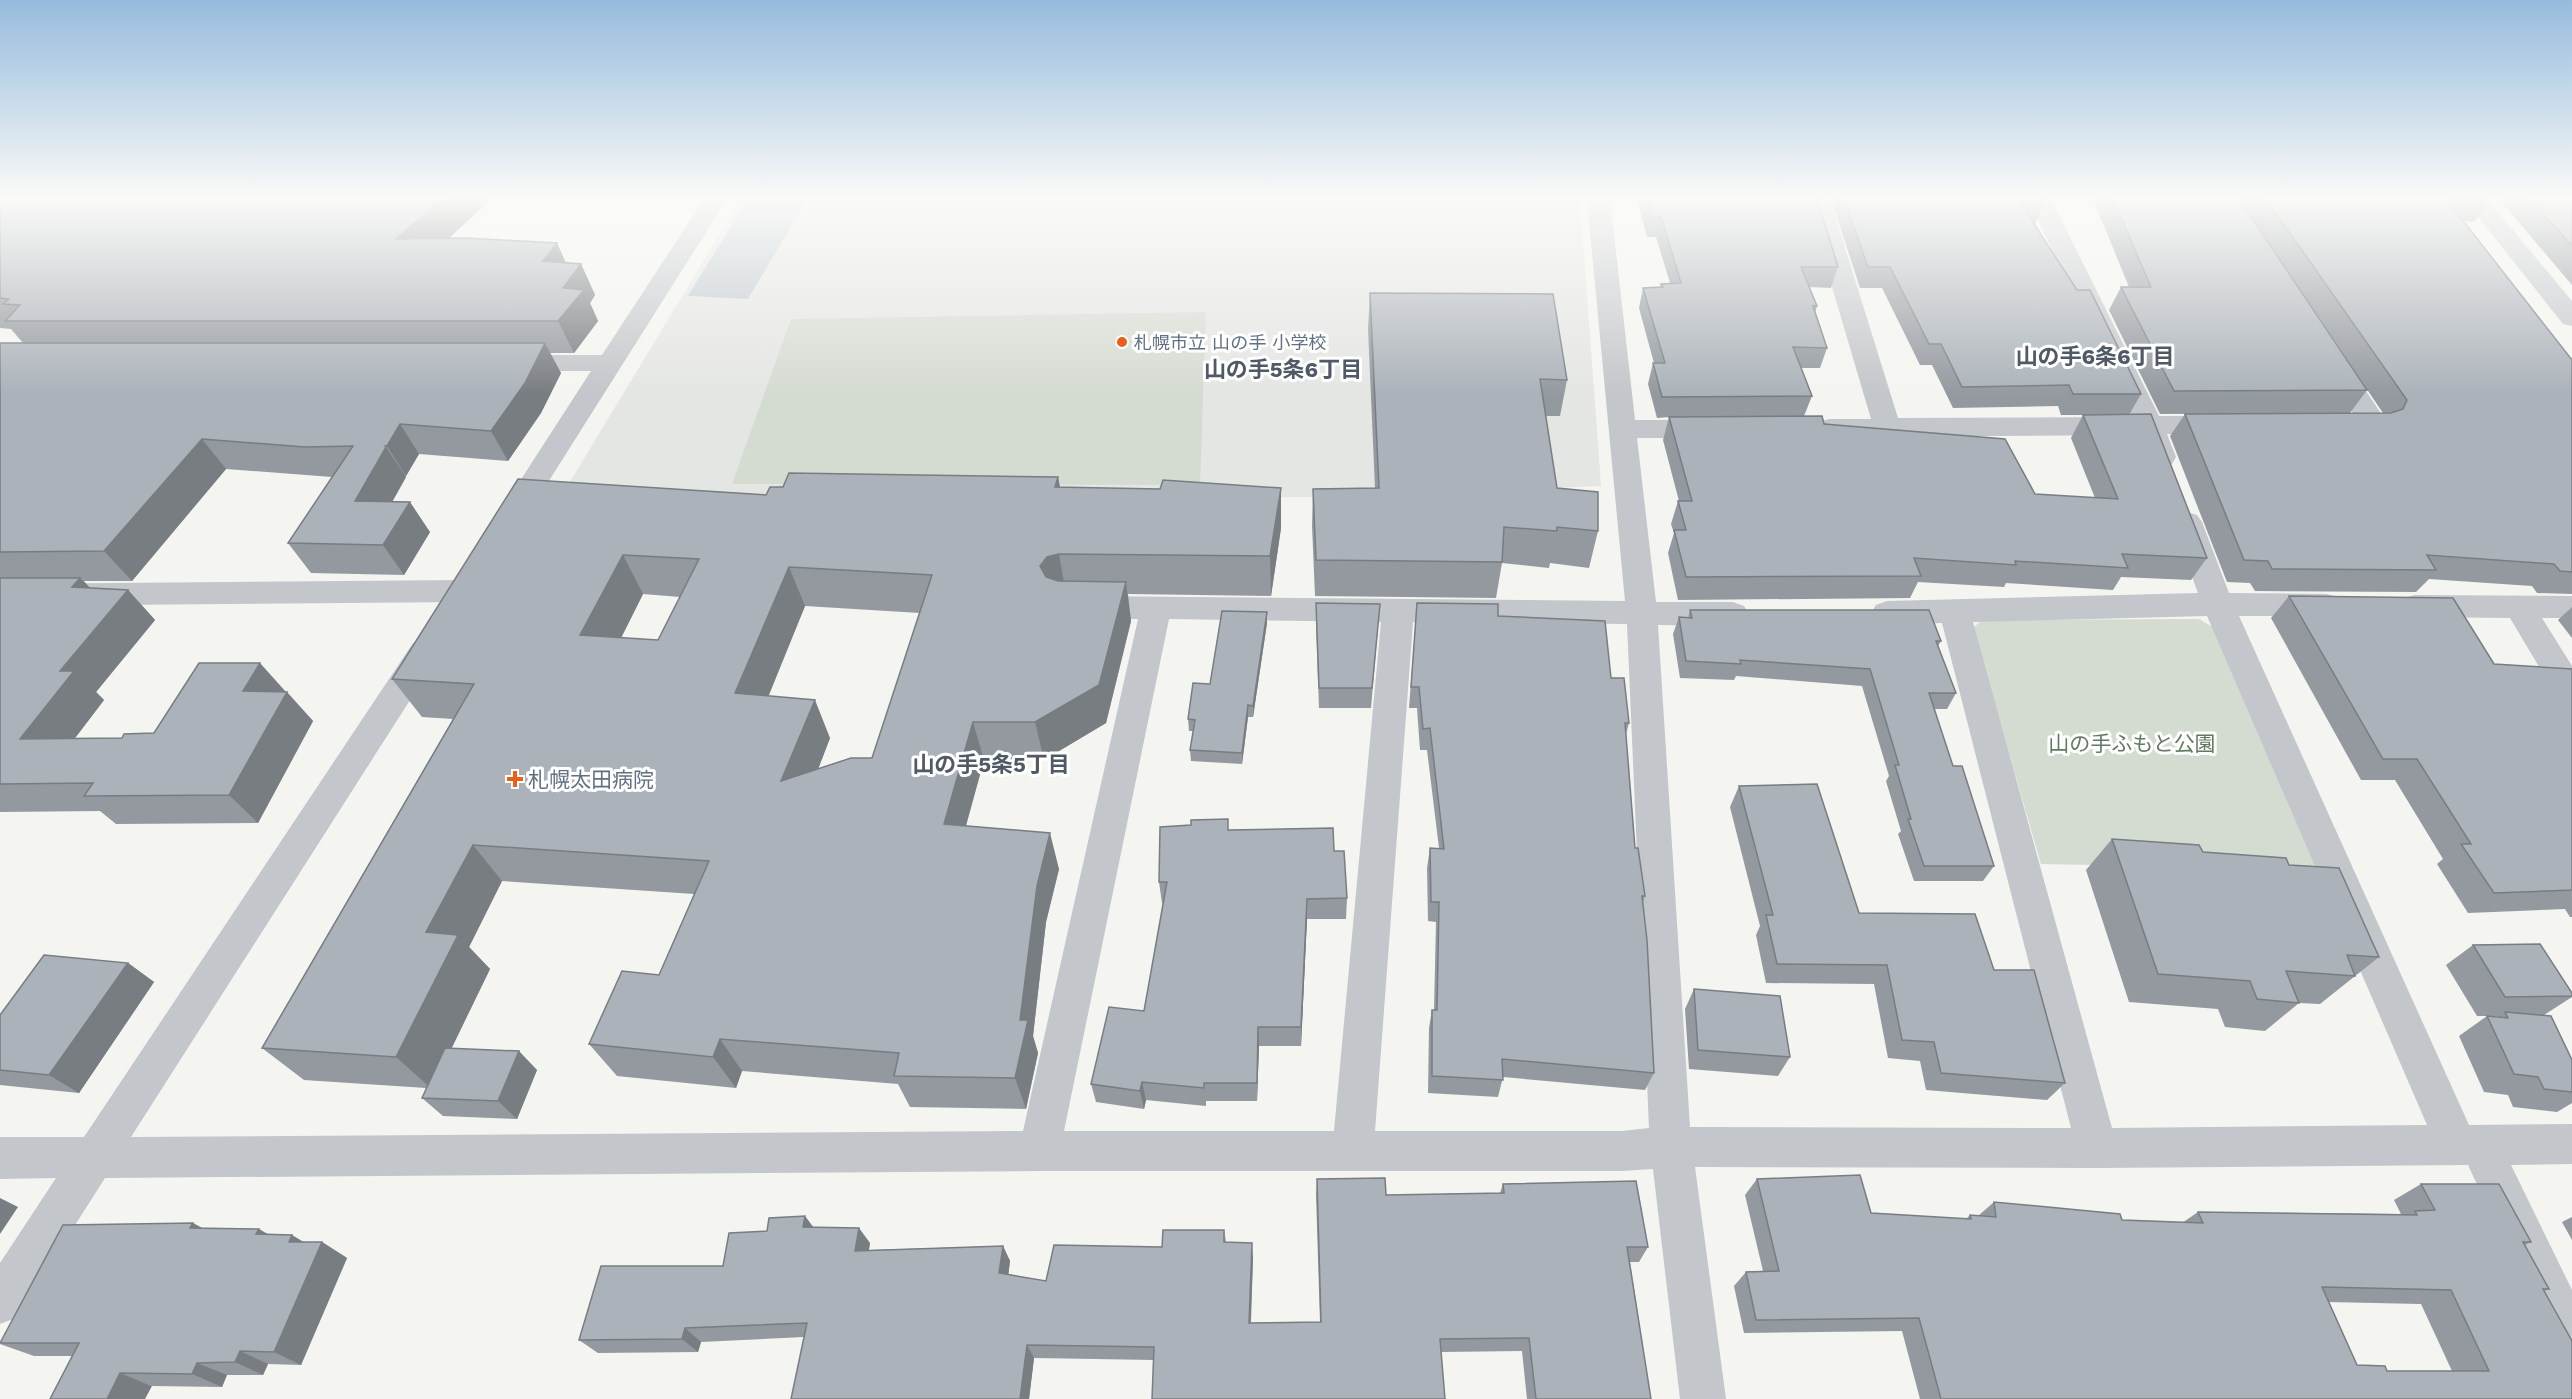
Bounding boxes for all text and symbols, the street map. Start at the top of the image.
place label: 札幌市立 山の手 小学校 [1134,332,1326,353]
marker: 札幌市立 山の手 小学校 [1115,335,1129,349]
district label: 山の手6条6丁目 [2015,344,2175,369]
district label: 山の手5条6丁目 [1204,357,1362,382]
park label: 山の手ふもと公園 [2048,731,2216,756]
district label: 山の手5条5丁目 [912,752,1070,777]
place label: 札幌太田病院 [528,767,654,792]
marker: 札幌太田病院 [506,770,524,788]

